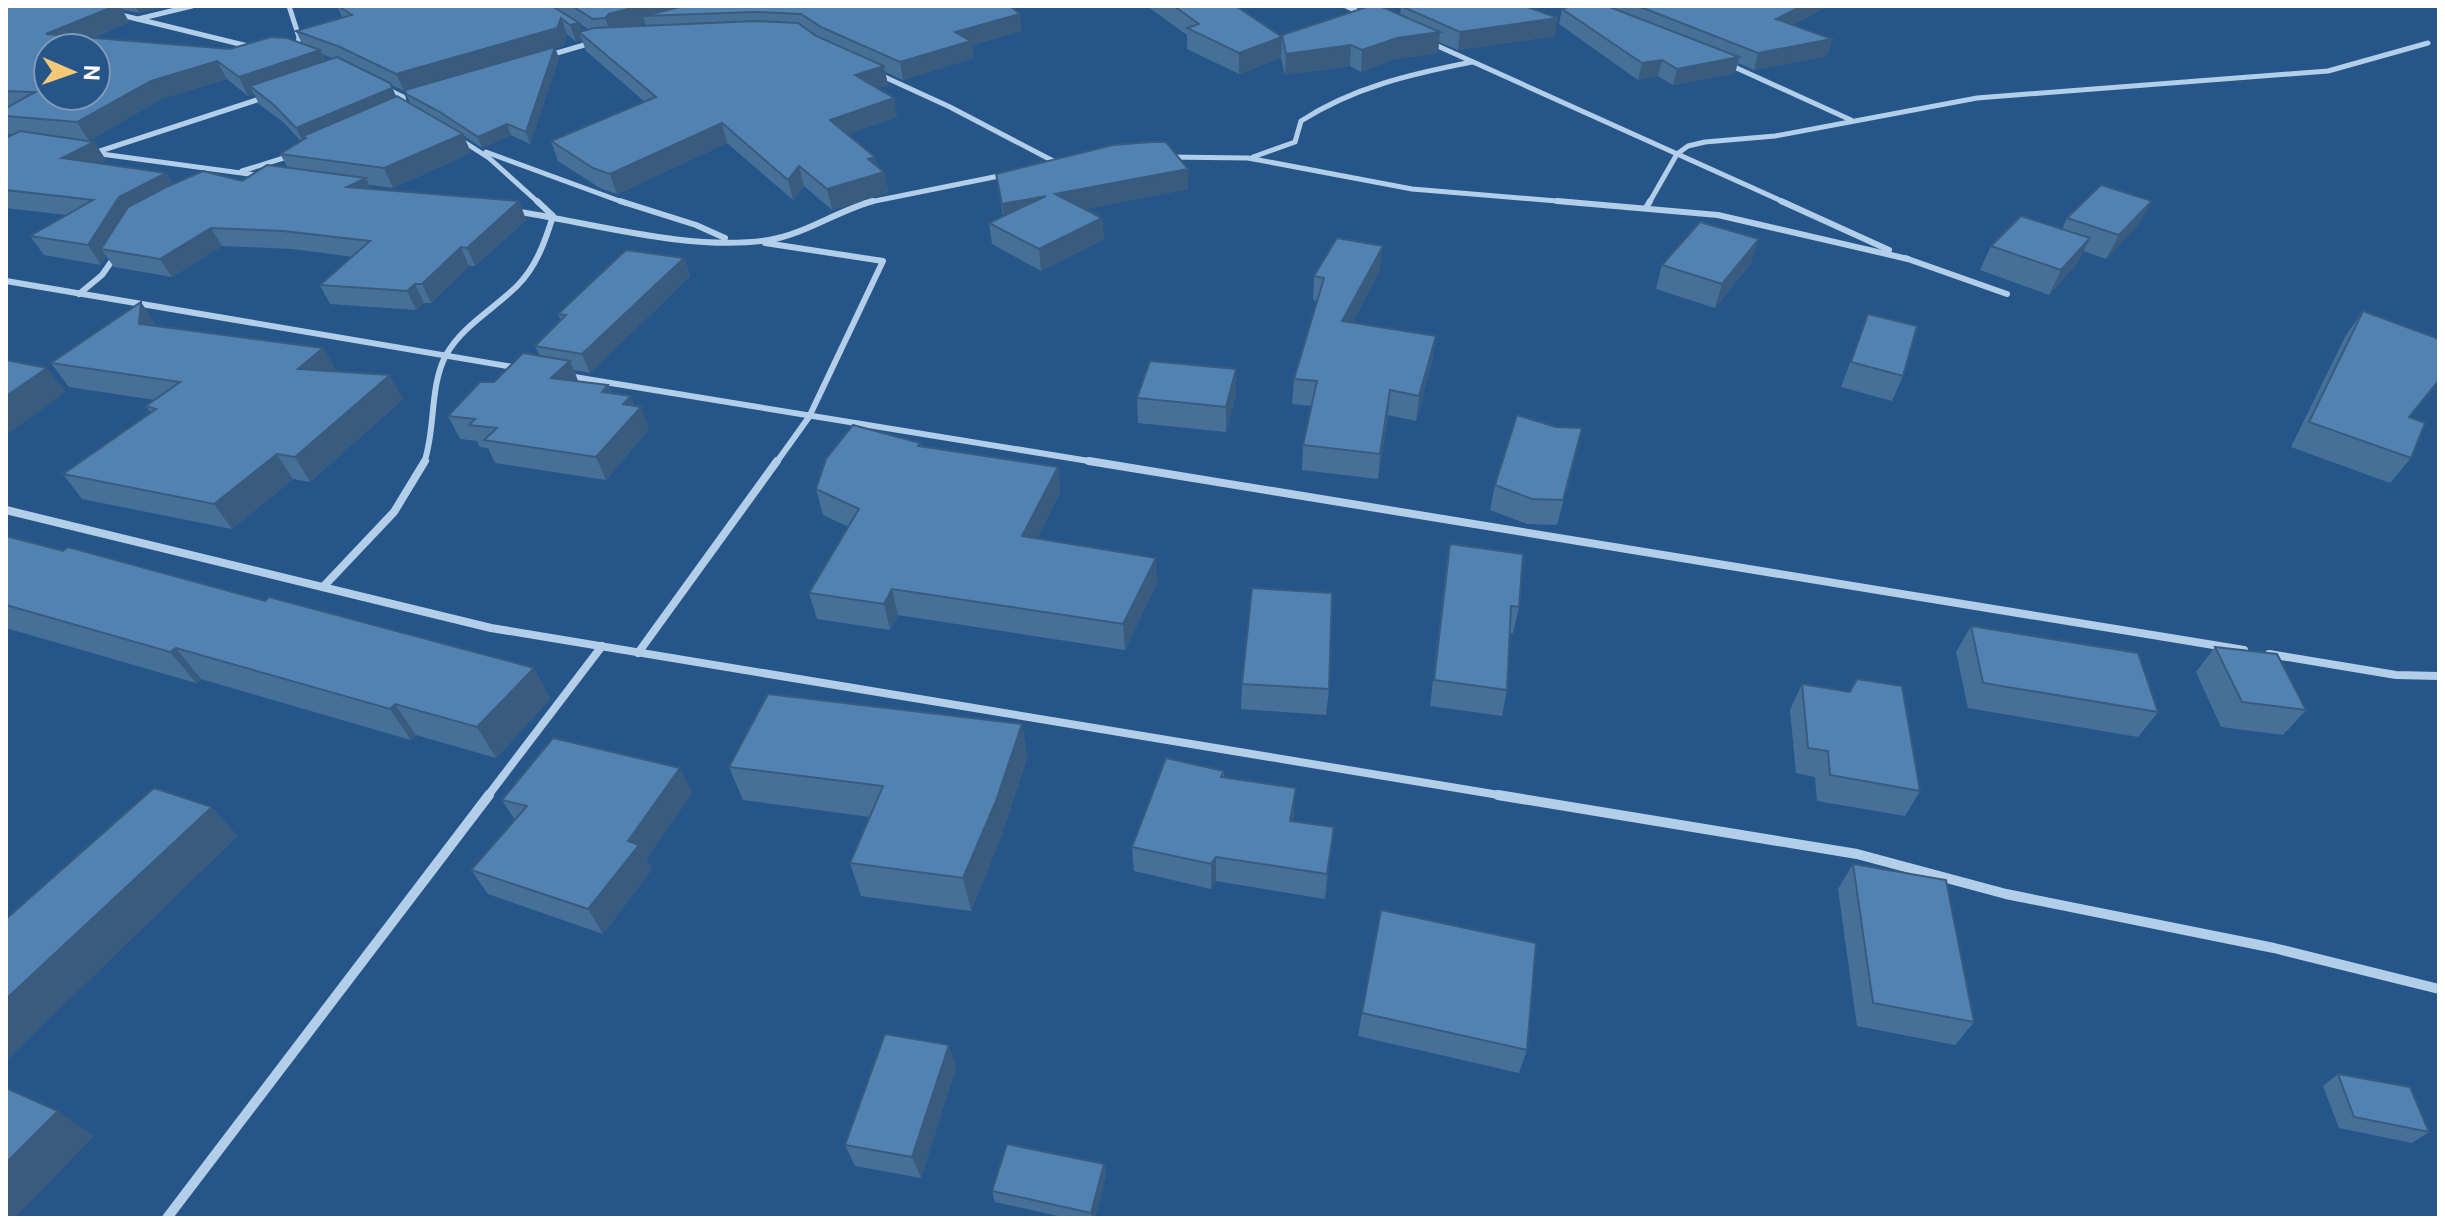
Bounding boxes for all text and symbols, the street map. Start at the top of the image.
north arrow [32,32,112,112]
text: N [79,64,104,81]

